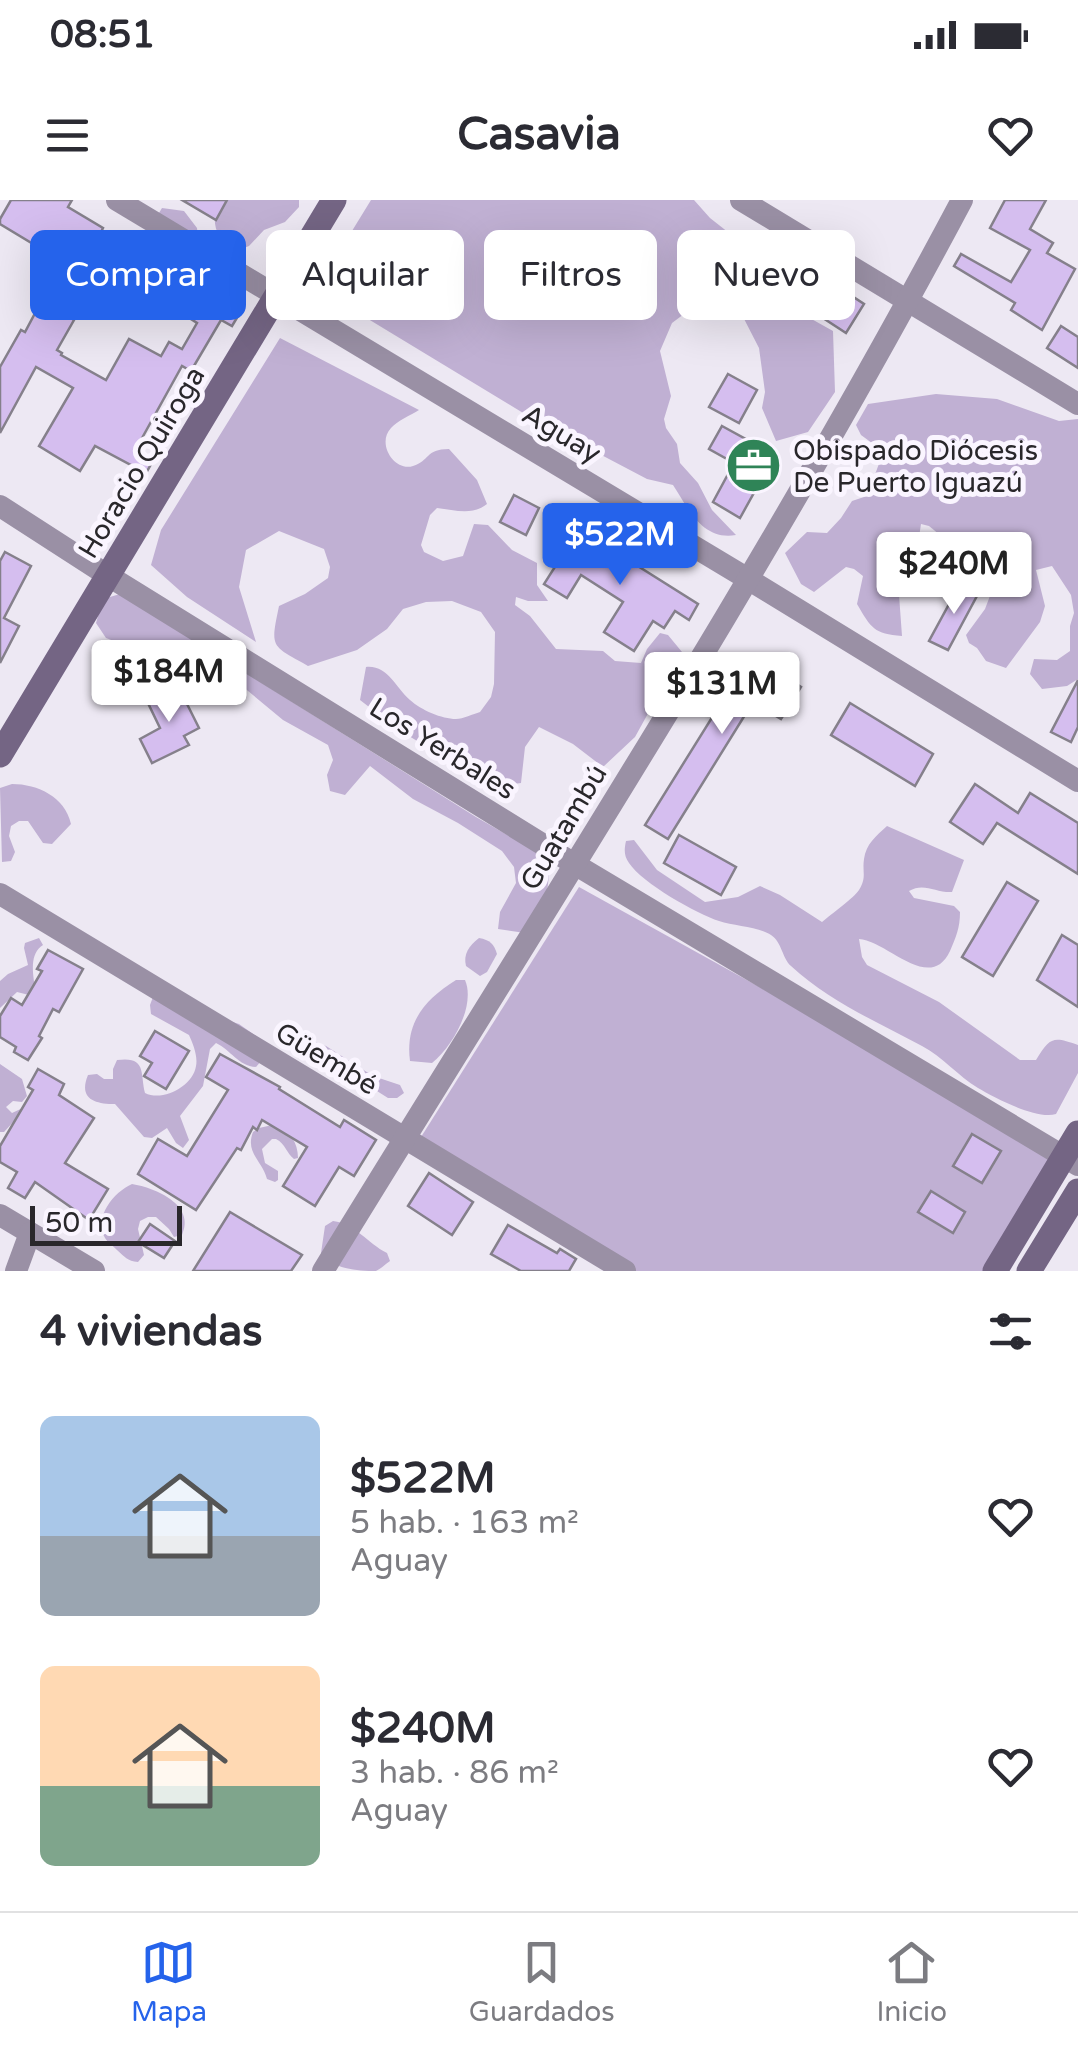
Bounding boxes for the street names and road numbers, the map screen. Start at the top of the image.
street label: Horacio Quiroga [71,360,212,565]
street label: Aguay [516,397,607,471]
street label: Los Yerbales [363,690,522,807]
street label: Guatambú [513,759,615,896]
street label: Güembé [269,1015,384,1103]

